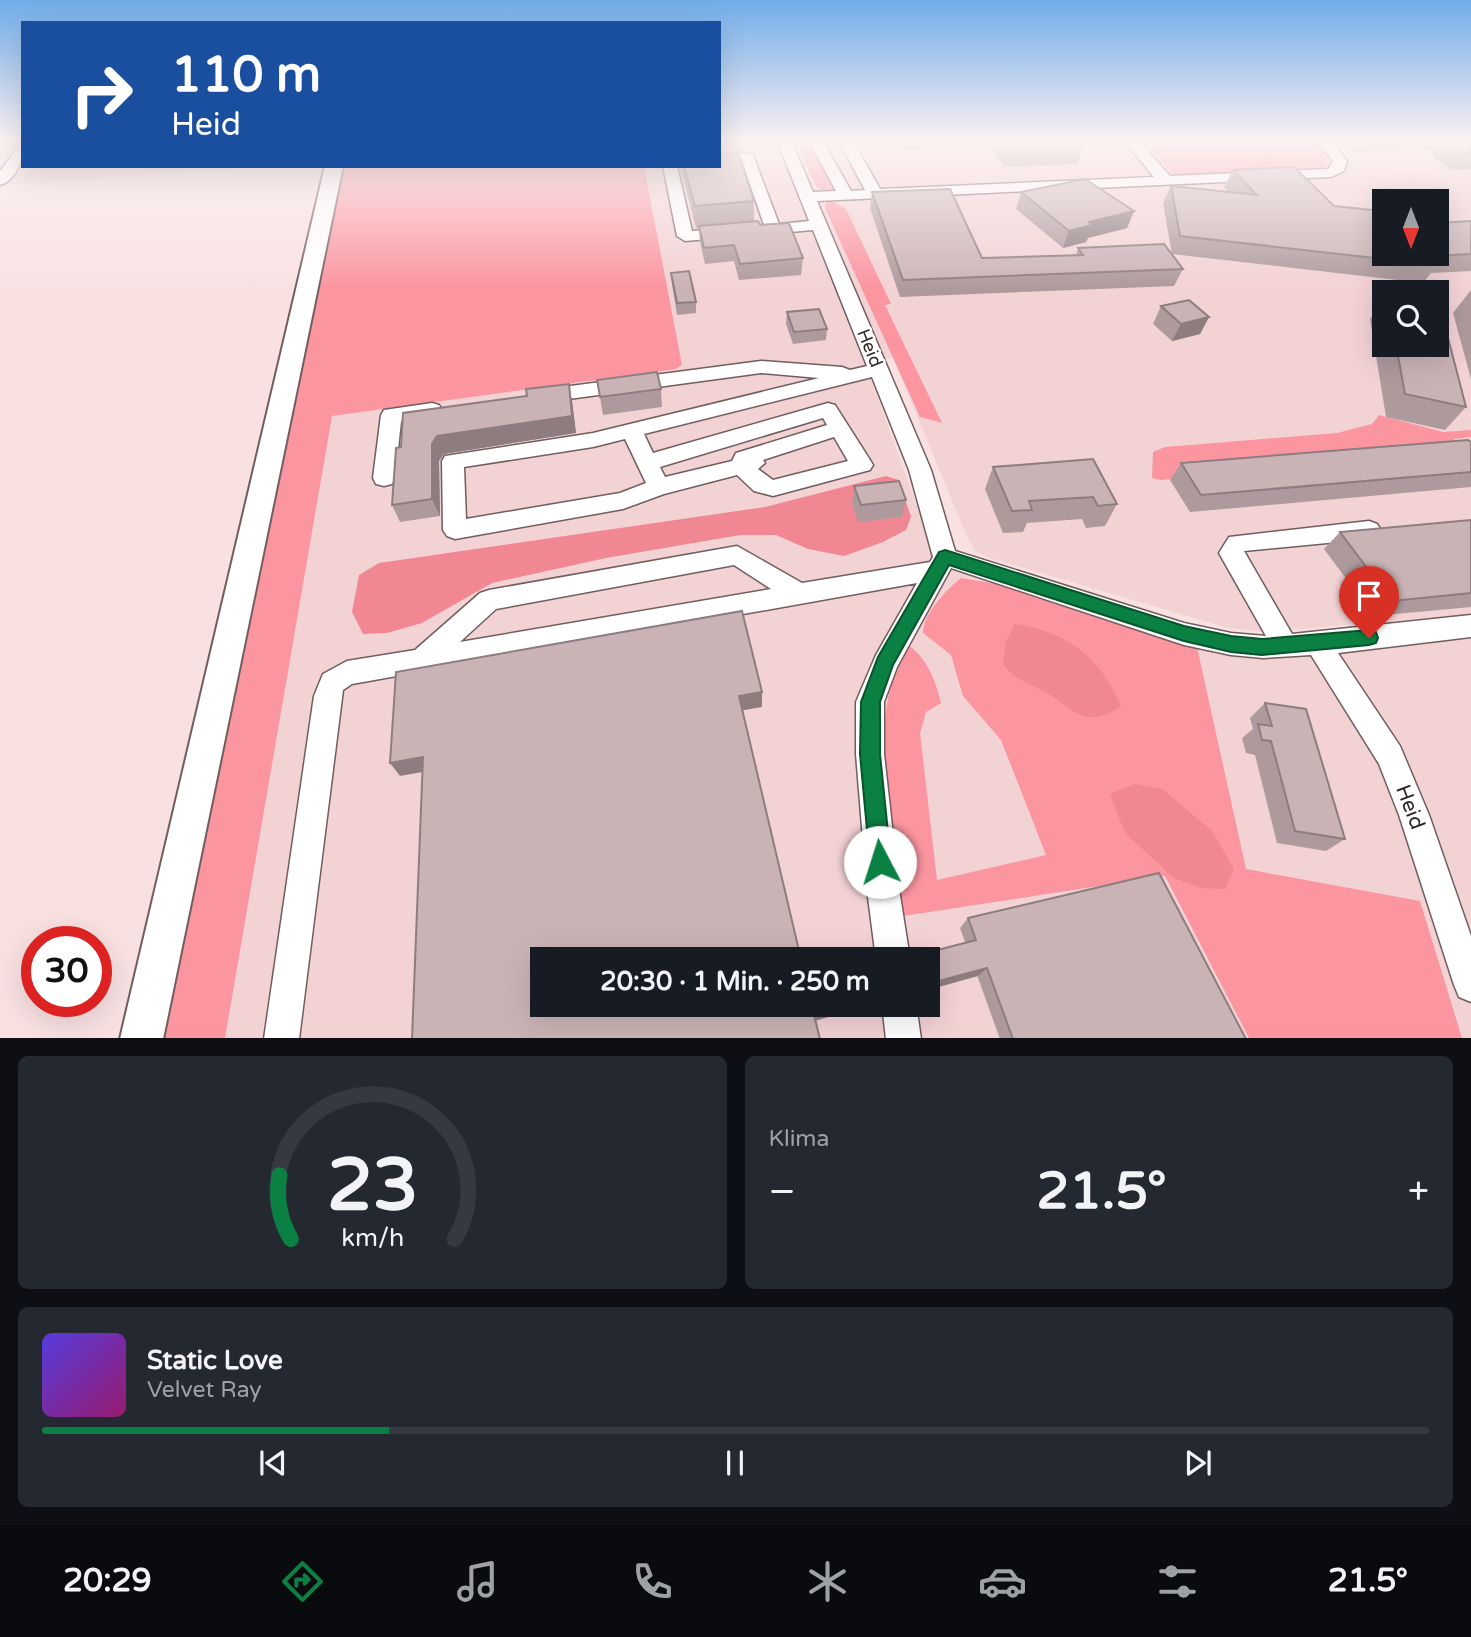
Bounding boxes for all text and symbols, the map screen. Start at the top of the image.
text: 110 m [171,46,321,105]
icon: right [56,49,147,140]
text: Heid [171,106,241,144]
north arrow [1372,189,1449,266]
map controls [1372,189,1449,357]
button: search [1372,280,1449,357]
street label: Heid [852,326,888,370]
pin [1339,566,1399,638]
icon: arrive [1350,577,1388,615]
street label: Heid [1390,781,1430,833]
position arrow [843,825,917,899]
speed limit sign: 30 [21,926,112,1017]
text: 20:30 · 1 Min. · 250 m [600,966,870,997]
text: Klima [769,1125,829,1153]
text: 23 [327,1142,418,1230]
text: 21.5° [1037,1160,1167,1223]
text: − [769,1169,796,1215]
text: + [1408,1169,1429,1215]
text: km/h [341,1222,404,1252]
text: Static Love [147,1345,283,1376]
text: Velvet Ray [147,1376,262,1404]
icon: previous [254,1444,292,1482]
icon: pause [716,1444,754,1482]
icon: next [1179,1444,1217,1482]
icon: directions [278,1557,327,1606]
icon: music [453,1557,502,1606]
icon: phone [628,1557,677,1606]
icon: climate [803,1557,852,1606]
icon: car [978,1557,1027,1606]
icon: filters [1153,1557,1202,1606]
text: 20:29 [63,1562,152,1600]
text: 21.5° [1328,1562,1408,1600]

